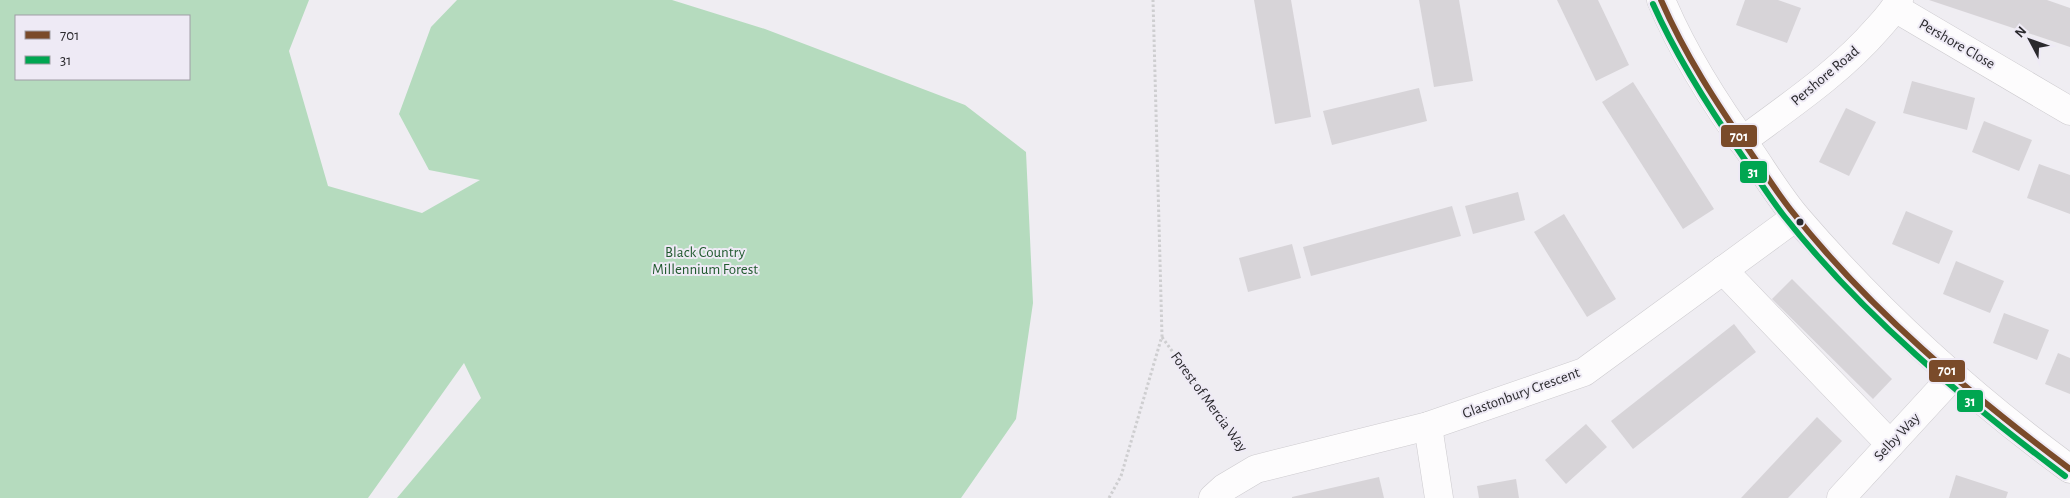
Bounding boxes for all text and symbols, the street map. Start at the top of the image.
legend [15,15,190,80]
north arrow [2005,15,2055,65]
street label: Pershore Close [1916,16,1998,72]
text: N [2012,24,2029,40]
text: 701 [60,28,79,43]
street label: Pershore Road [1788,43,1862,109]
text: 31 [60,53,71,68]
line badge: 701 [1720,124,1758,148]
text: 701 [1730,130,1748,144]
line badge: 31 [1739,160,1768,184]
text: 31 [1747,166,1759,180]
unlabelled marker [1795,217,1805,227]
park label: Black Country Millennium Forest [652,245,758,277]
street label: Forest of Mercia Way [1168,349,1251,455]
line badge: 701 [1928,359,1966,383]
text: 701 [1938,364,1956,378]
street label: Glastonbury Crescent [1460,365,1582,421]
line badge: 31 [1956,389,1984,413]
text: 31 [1964,395,1976,409]
street label: Selby Way [1871,410,1923,464]

